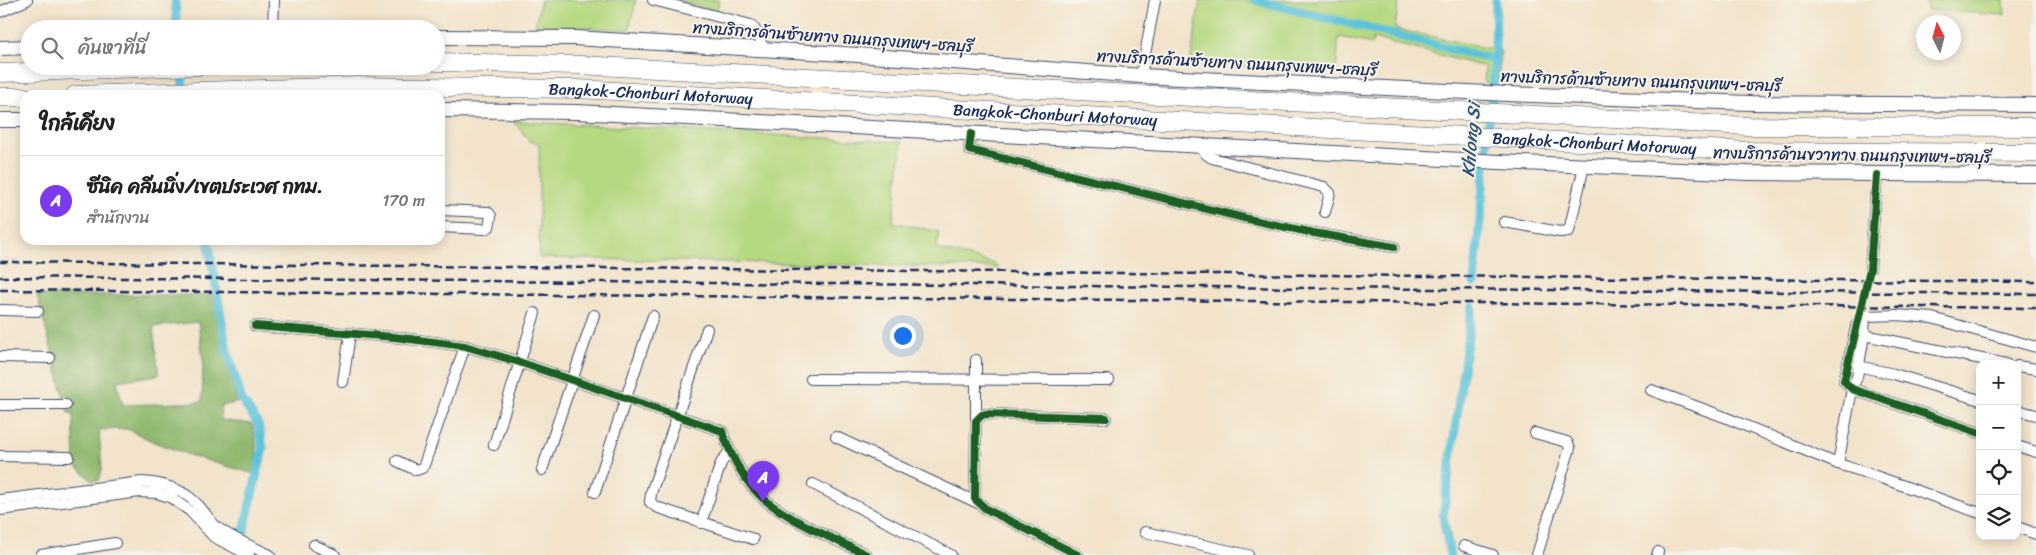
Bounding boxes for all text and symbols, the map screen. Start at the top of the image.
street label: ทางบริการด้านซ้ายทาง ถนนกรุงเทพฯ-ชลบุรี [692,13,976,61]
north arrow [1916,15,1961,60]
search box [20,20,445,75]
text: ค้นหาที่นี่ [78,31,147,64]
icon: search [38,34,66,62]
street label: ทางบริการด้านซ้ายทาง ถนนกรุงเทพฯ-ชลบุรี [1096,41,1380,85]
street label: ทางบริการด้านซ้ายทาง ถนนกรุงเทพฯ-ชลบุรี [1500,62,1784,100]
street label: Bangkok-Chonburi Motorway [548,74,754,113]
street label: Bangkok-Chonburi Motorway [952,94,1159,134]
water label: Khlong Si [1452,97,1491,178]
text: ใกล้เคียง [40,104,115,142]
street label: Bangkok-Chonburi Motorway [1492,123,1698,163]
street label: ทางบริการด้านขวาทาง ถนนกรุงเทพฯ-ชลบุรี [1713,138,1993,172]
text: ซีนิค คลีนนิ่ง/เขตประเวศ กทม. [87,170,323,203]
text: A [51,186,61,215]
text: 170 m [382,186,425,215]
text: สำนักงาน [87,203,150,232]
your location [890,323,916,349]
map controls [1976,360,2021,540]
button: + [1976,360,2021,405]
button: − [1976,405,2021,450]
button: locate [1976,450,2021,495]
pin: A [747,461,779,502]
button: layers [1976,495,2021,540]

